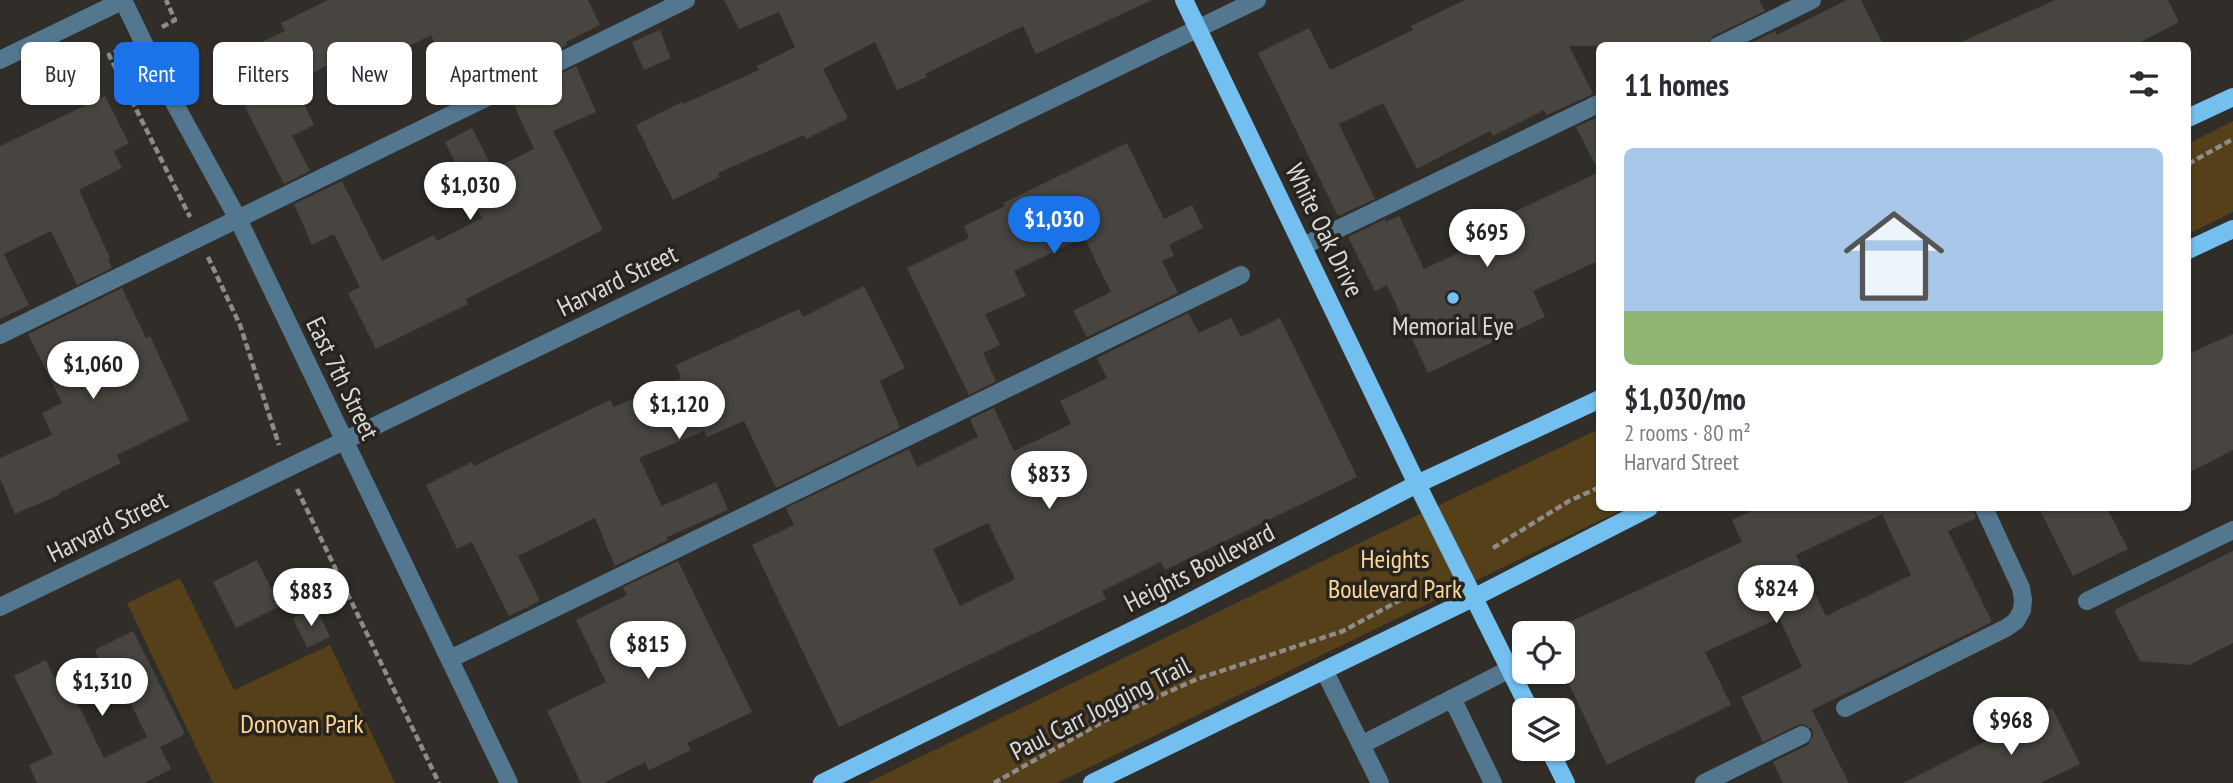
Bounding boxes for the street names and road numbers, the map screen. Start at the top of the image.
street label: White Oak Drive [1278,158,1372,302]
street label: Harvard Street [551,237,683,323]
street label: East 7th Street [299,311,387,445]
street label: Harvard Street [41,483,173,569]
street label: Heights Boulevard [1118,515,1280,619]
street label: Paul Carr Jogging Trail [1004,648,1196,768]

